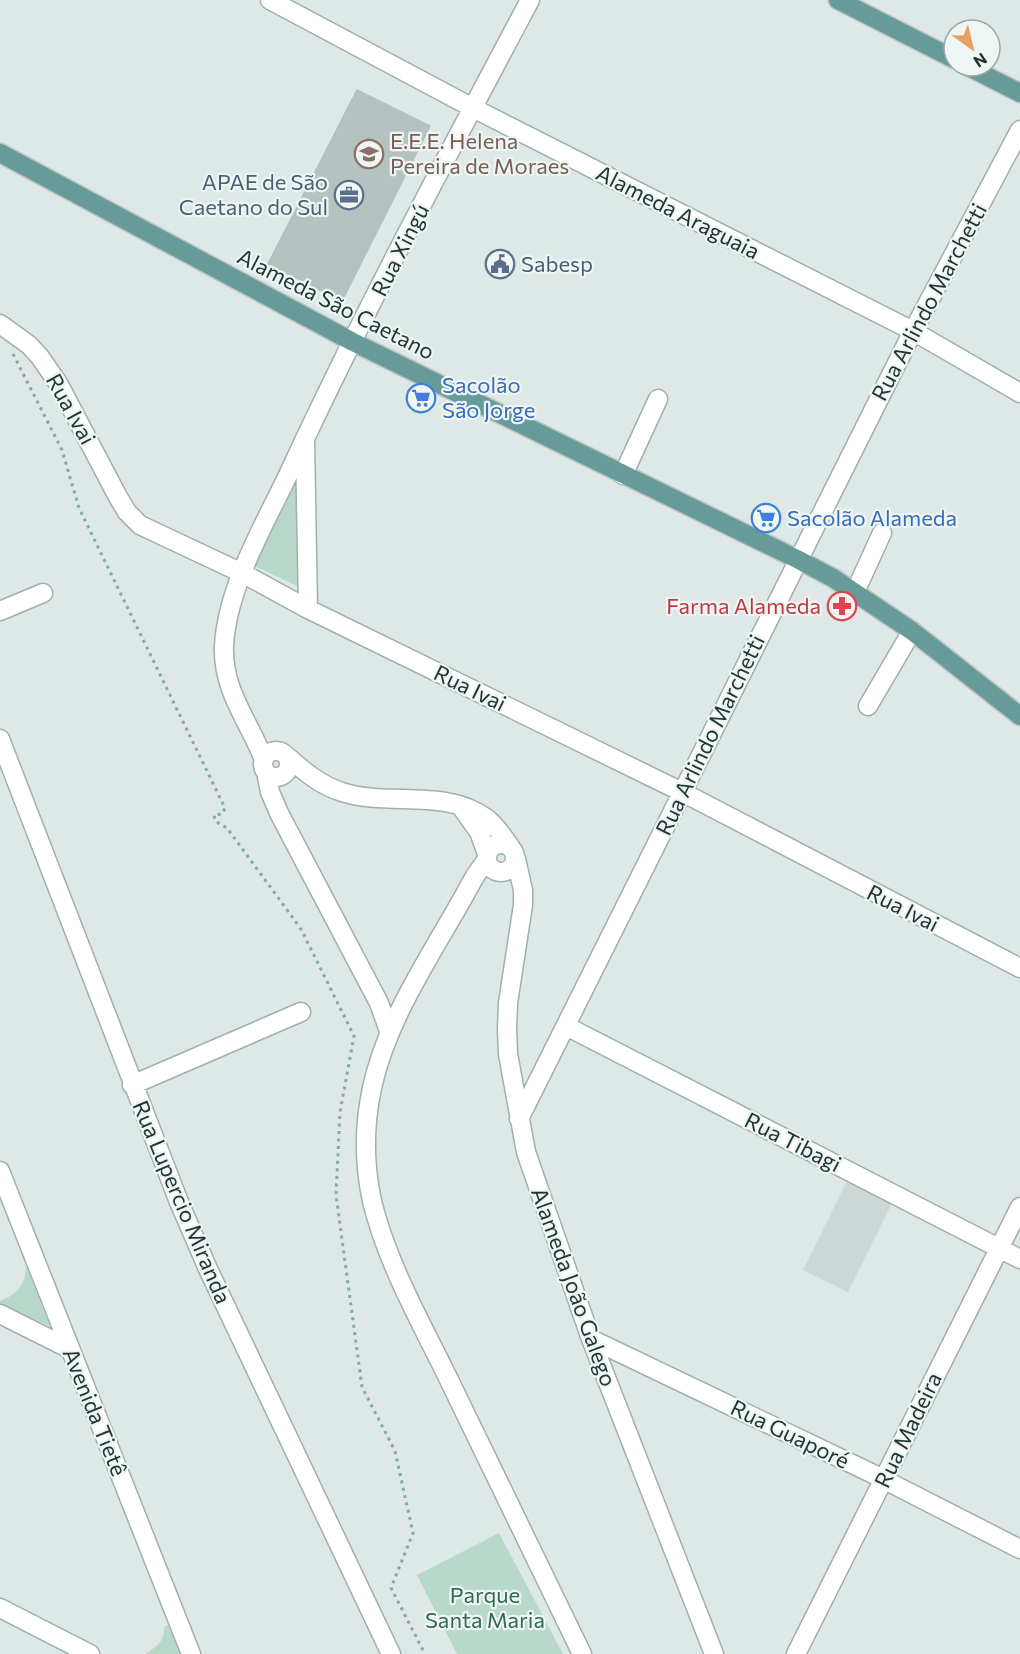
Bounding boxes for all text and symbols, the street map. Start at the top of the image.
north arrow [942,18,1002,78]
text: N [970,50,991,72]
place label: E.E.E. Helena Pereira de Moraes [390,127,569,179]
school or university icon: E.E.E. Helena Pereira de Moraes [353,138,385,170]
street label: Alameda Araguaia [592,159,764,264]
place label: APAE de São Caetano do Sul [179,168,328,220]
office icon: APAE de São Caetano do Sul [333,179,365,211]
street label: Rua Arlindo Marchetti [865,198,992,405]
street label: Rua Xingú [365,199,434,300]
street label: Alameda São Caetano [233,242,439,365]
public building icon: Sabesp [484,248,516,280]
place label: Sabesp [521,250,593,277]
street label: Rua Ivai [41,369,102,449]
place label: Sacolão São Jorge [442,371,535,423]
supermarket icon: Sacolão São Jorge [405,382,437,414]
supermarket icon: Sacolão Alameda [750,502,782,534]
place label: Sacolão Alameda [787,504,957,531]
pharmacy icon: Farma Alameda [826,590,858,622]
place label: Farma Alameda [666,592,821,619]
street label: Rua Arlindo Marchetti [649,630,770,840]
street label: Rua Ivai [430,659,511,717]
street label: Rua Ivai [863,878,944,937]
street label: Rua Lupercio Miranda [127,1096,237,1307]
street label: Rua Tibagi [741,1106,846,1177]
street label: Alameda João Galego [526,1184,623,1390]
street label: Avenida Tietê [58,1344,133,1480]
street label: Rua Madeira [868,1368,947,1492]
street label: Rua Guaporé [726,1393,854,1474]
park label: Parque Santa Maria [425,1581,545,1633]

